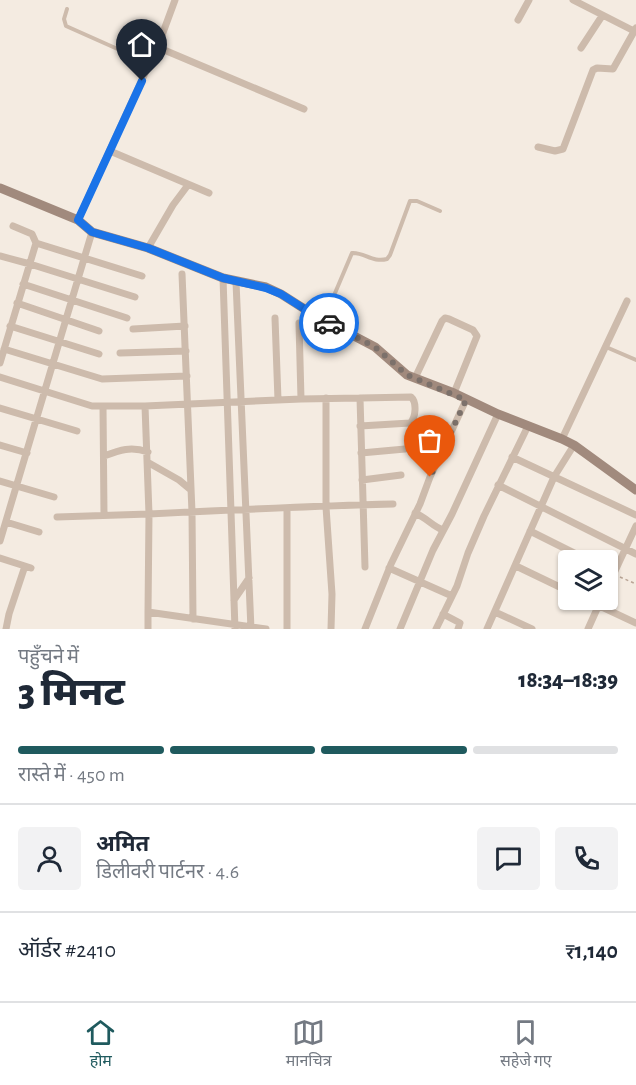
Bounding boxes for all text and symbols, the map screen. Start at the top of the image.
pin [116,19,167,81]
icon: home [125,28,158,61]
courier [299,293,359,353]
icon: car [313,307,346,340]
pin [404,415,455,477]
icon: bag [413,424,446,457]
map controls [558,550,618,610]
button: layers [558,550,618,610]
text: पहुँचने में [18,647,79,667]
text: 18:34–18:39 [518,669,618,691]
text: 3 मिनट [18,674,125,713]
text: रास्ते में · 450 m [18,765,125,785]
button: person [18,827,81,890]
button: chat [477,827,540,890]
button: phone [555,827,618,890]
text: अमित [96,833,149,855]
text: डिलीवरी पार्टनर · 4.6 [96,862,239,882]
text: ऑर्डर #2410 [18,939,116,961]
text: ₹1,140 [565,940,618,962]
tab: होम [84,1016,117,1073]
tab: मानचित्र [286,1016,332,1073]
tab: सहेजे गए [500,1016,552,1073]

